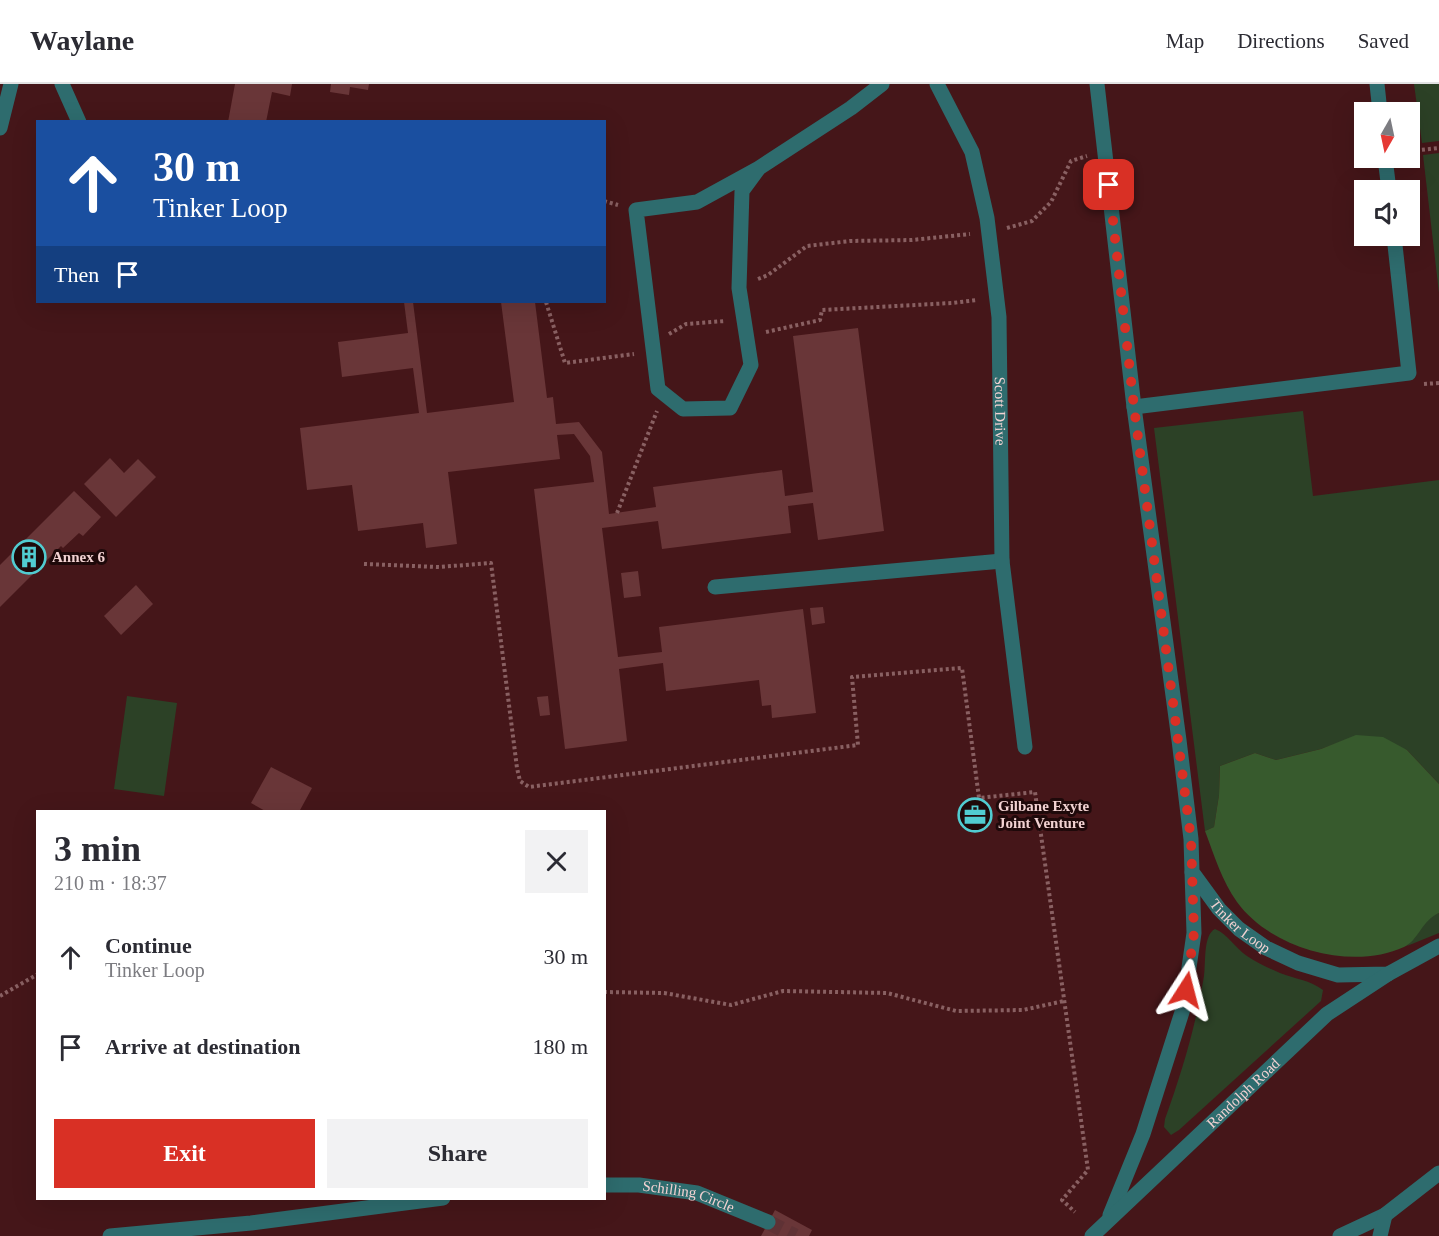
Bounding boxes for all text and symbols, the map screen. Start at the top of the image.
text: Waylane [30,25,134,56]
text: Map [1166,29,1204,53]
text: Directions [1237,29,1325,53]
text: Saved [1358,29,1409,53]
north arrow [1354,102,1420,168]
map controls [1354,102,1420,246]
icon: ahead [54,144,132,222]
text: 30 m [153,144,241,190]
pin [1083,159,1134,210]
icon: arrive [1092,168,1125,201]
button: sound [1354,180,1420,246]
text: Tinker Loop [153,193,288,223]
icon: arrive [111,258,144,291]
text: Then [54,262,99,287]
street label: Scott Drive [992,377,1009,446]
building icon: Annex 6 [11,539,47,575]
place label: Annex 6 [52,549,105,565]
office icon: Gilbane Exyte Joint Venture [957,797,993,833]
place label: Gilbane Exyte Joint Venture [998,798,1090,831]
text: 3 min [54,829,141,869]
button: close [525,830,588,893]
text: 210 m · 18:37 [54,872,167,894]
street label: Tinker Loop [1207,896,1273,957]
text: Continue [105,933,192,958]
icon: ahead [54,941,87,974]
text: 30 m [543,944,588,969]
position arrow [1154,958,1218,1022]
text: Tinker Loop [105,959,205,981]
icon: arrive [54,1031,87,1064]
text: Arrive at destination [105,1034,301,1059]
text: 180 m [532,1034,588,1059]
street label: Randolph Road [1204,1055,1283,1131]
button: Exit [54,1119,315,1188]
button: Share [327,1119,588,1188]
street label: Schilling Circle [642,1178,737,1216]

